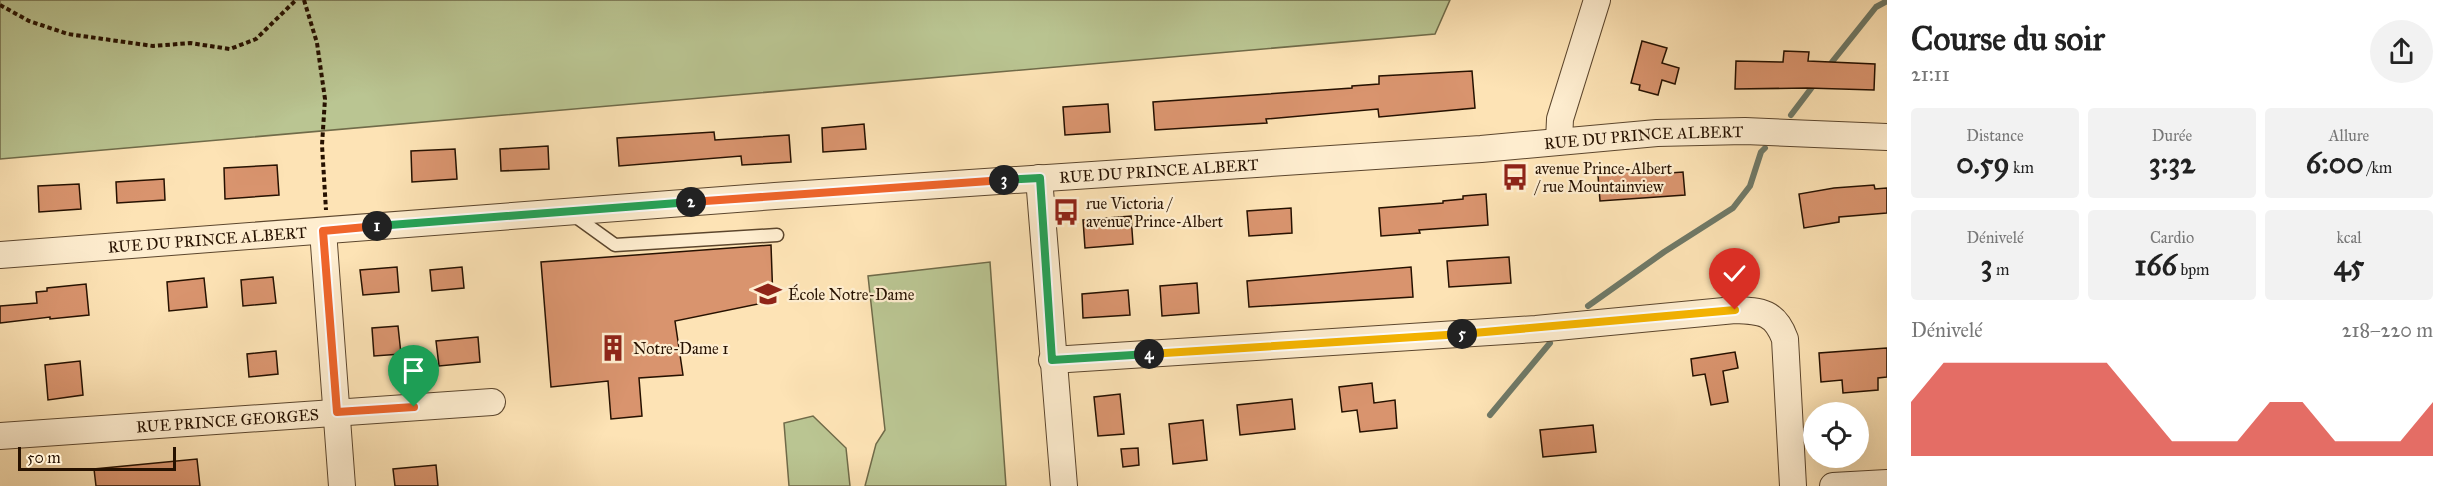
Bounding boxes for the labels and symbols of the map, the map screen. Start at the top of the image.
street label: RUE DU PRINCE ALBERT [1543,122,1744,153]
street label: RUE DU PRINCE ALBERT [1059,154,1259,187]
place label: avenue Prince-Albert / rue Mountainview [1533,159,1673,196]
bus stop icon: avenue Prince-Albert / rue Mountainview [1500,162,1530,192]
pin: 3 [989,165,1019,195]
pin: 2 [676,187,706,217]
place label: rue Victoria / avenue Prince-Albert [1086,194,1224,231]
bus stop icon: rue Victoria / avenue Prince-Albert [1051,197,1081,227]
pin: 1 [362,211,392,241]
street label: RUE DU PRINCE ALBERT [107,222,308,256]
pin [1709,248,1760,310]
school or university icon: École Notre-Dame [753,279,783,309]
place label: École Notre-Dame [788,283,915,304]
pin: 5 [1447,319,1477,349]
building icon: Notre-Dame 1 [598,333,628,363]
place label: Notre-Dame 1 [633,339,728,358]
pin: 4 [1134,339,1164,369]
pin [388,345,439,407]
street label: RUE PRINCE GEORGES [135,404,320,436]
scale bar [18,444,176,472]

